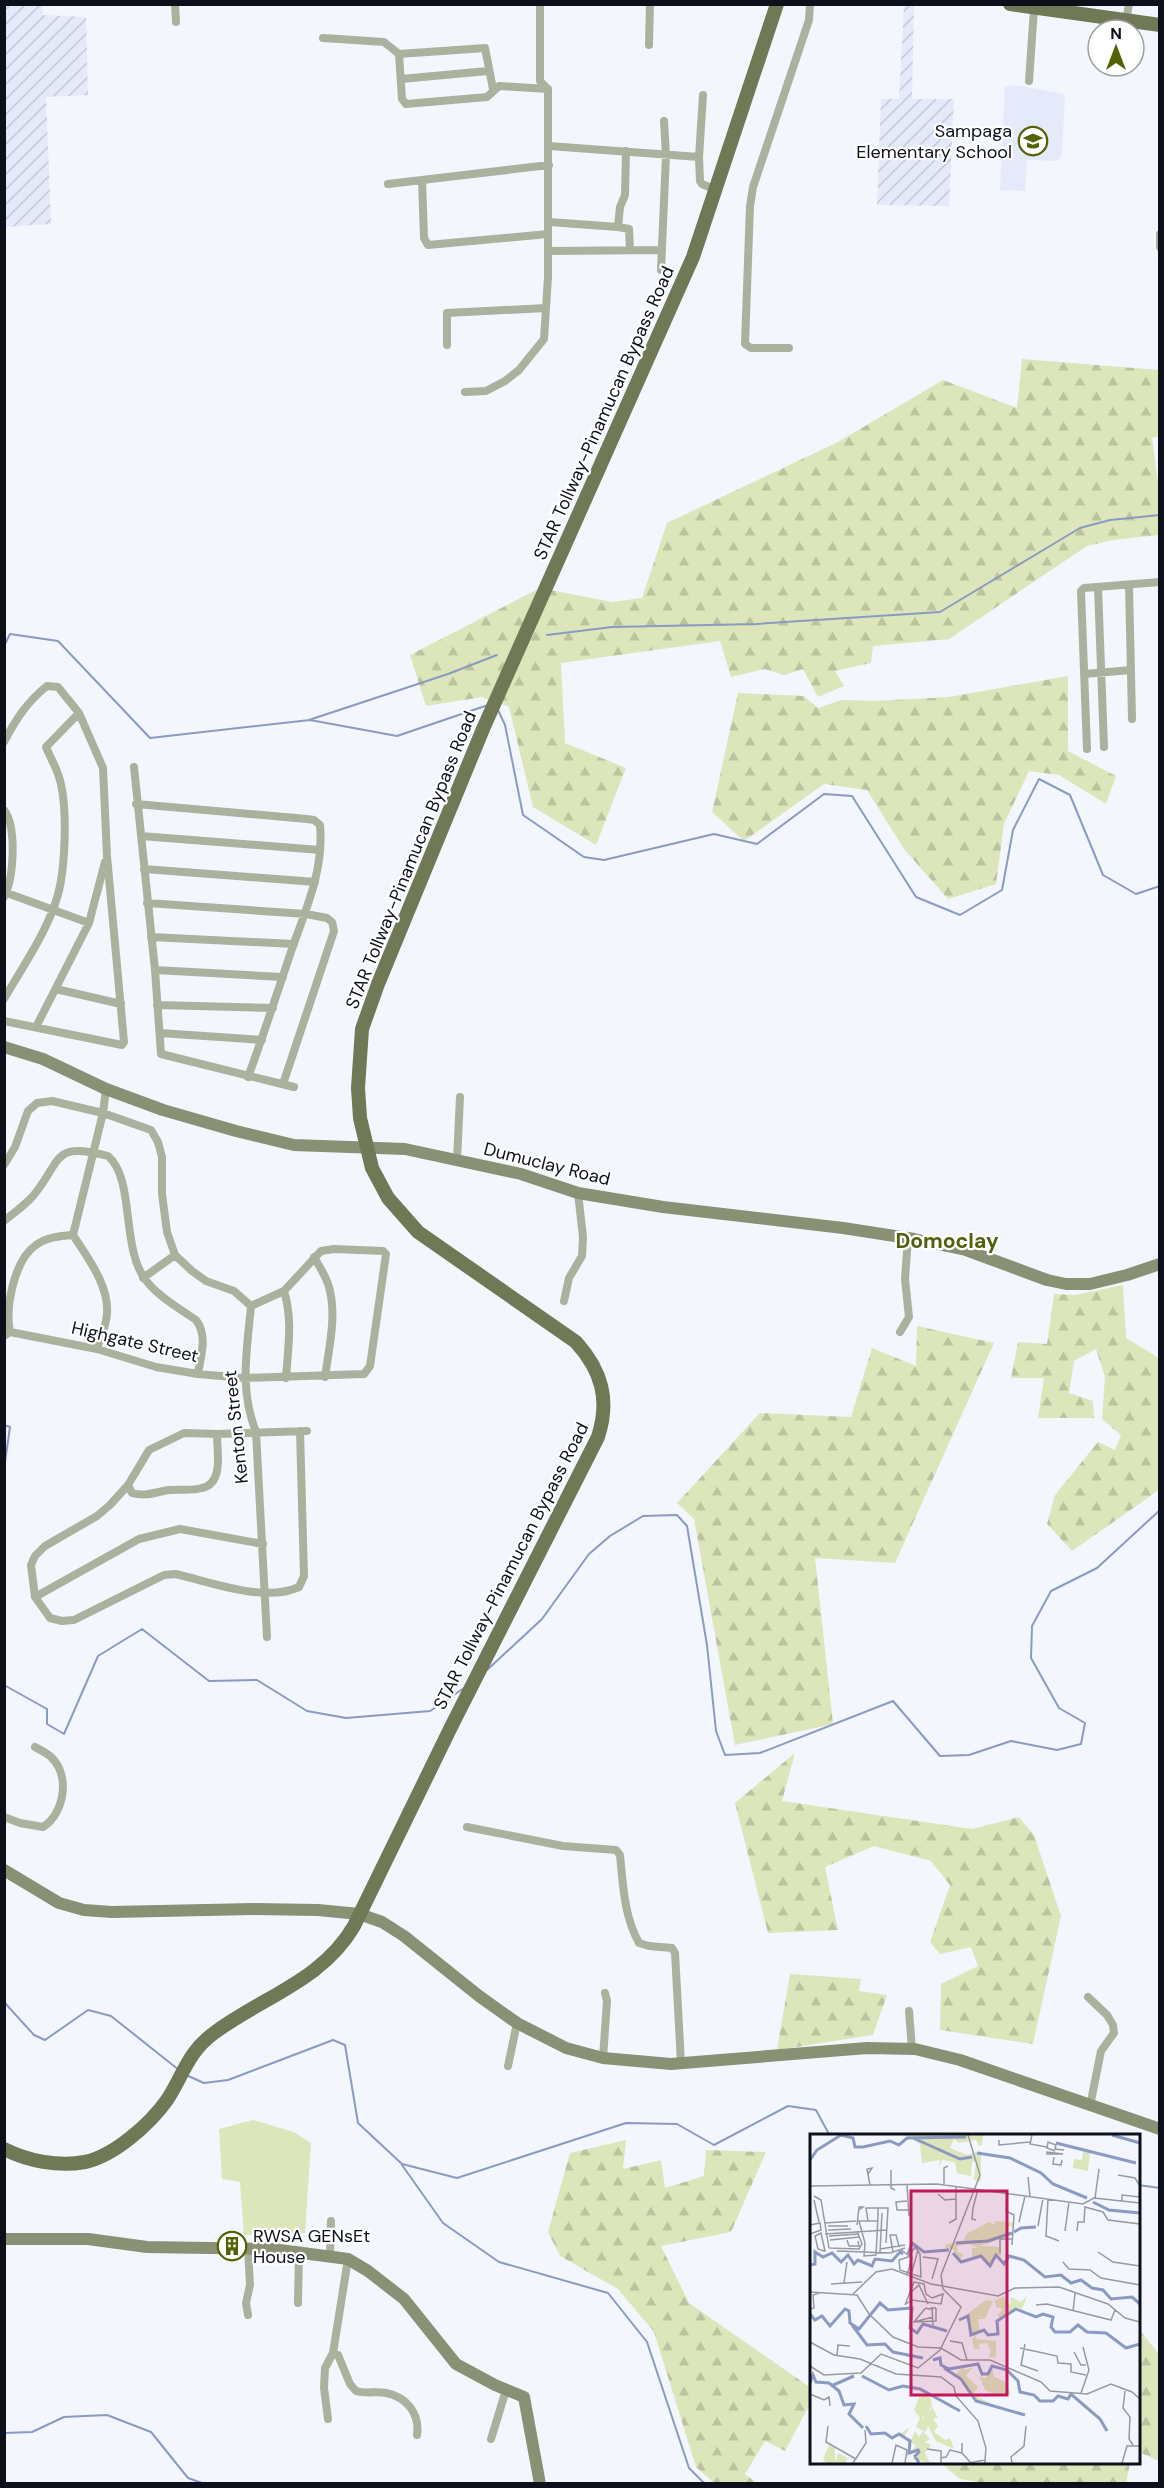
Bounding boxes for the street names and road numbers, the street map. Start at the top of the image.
street label: STAR Tollway-Pinamucan Bypass Road [528,262,680,564]
street label: STAR Tollway-Pinamucan Bypass Road [340,708,482,1012]
street label: Dumuclay Road [481,1137,613,1191]
street label: Highgate Street [69,1316,201,1368]
street label: Kenton Street [218,1369,254,1485]
street label: STAR Tollway-Pinamucan Bypass Road [428,1418,594,1714]

